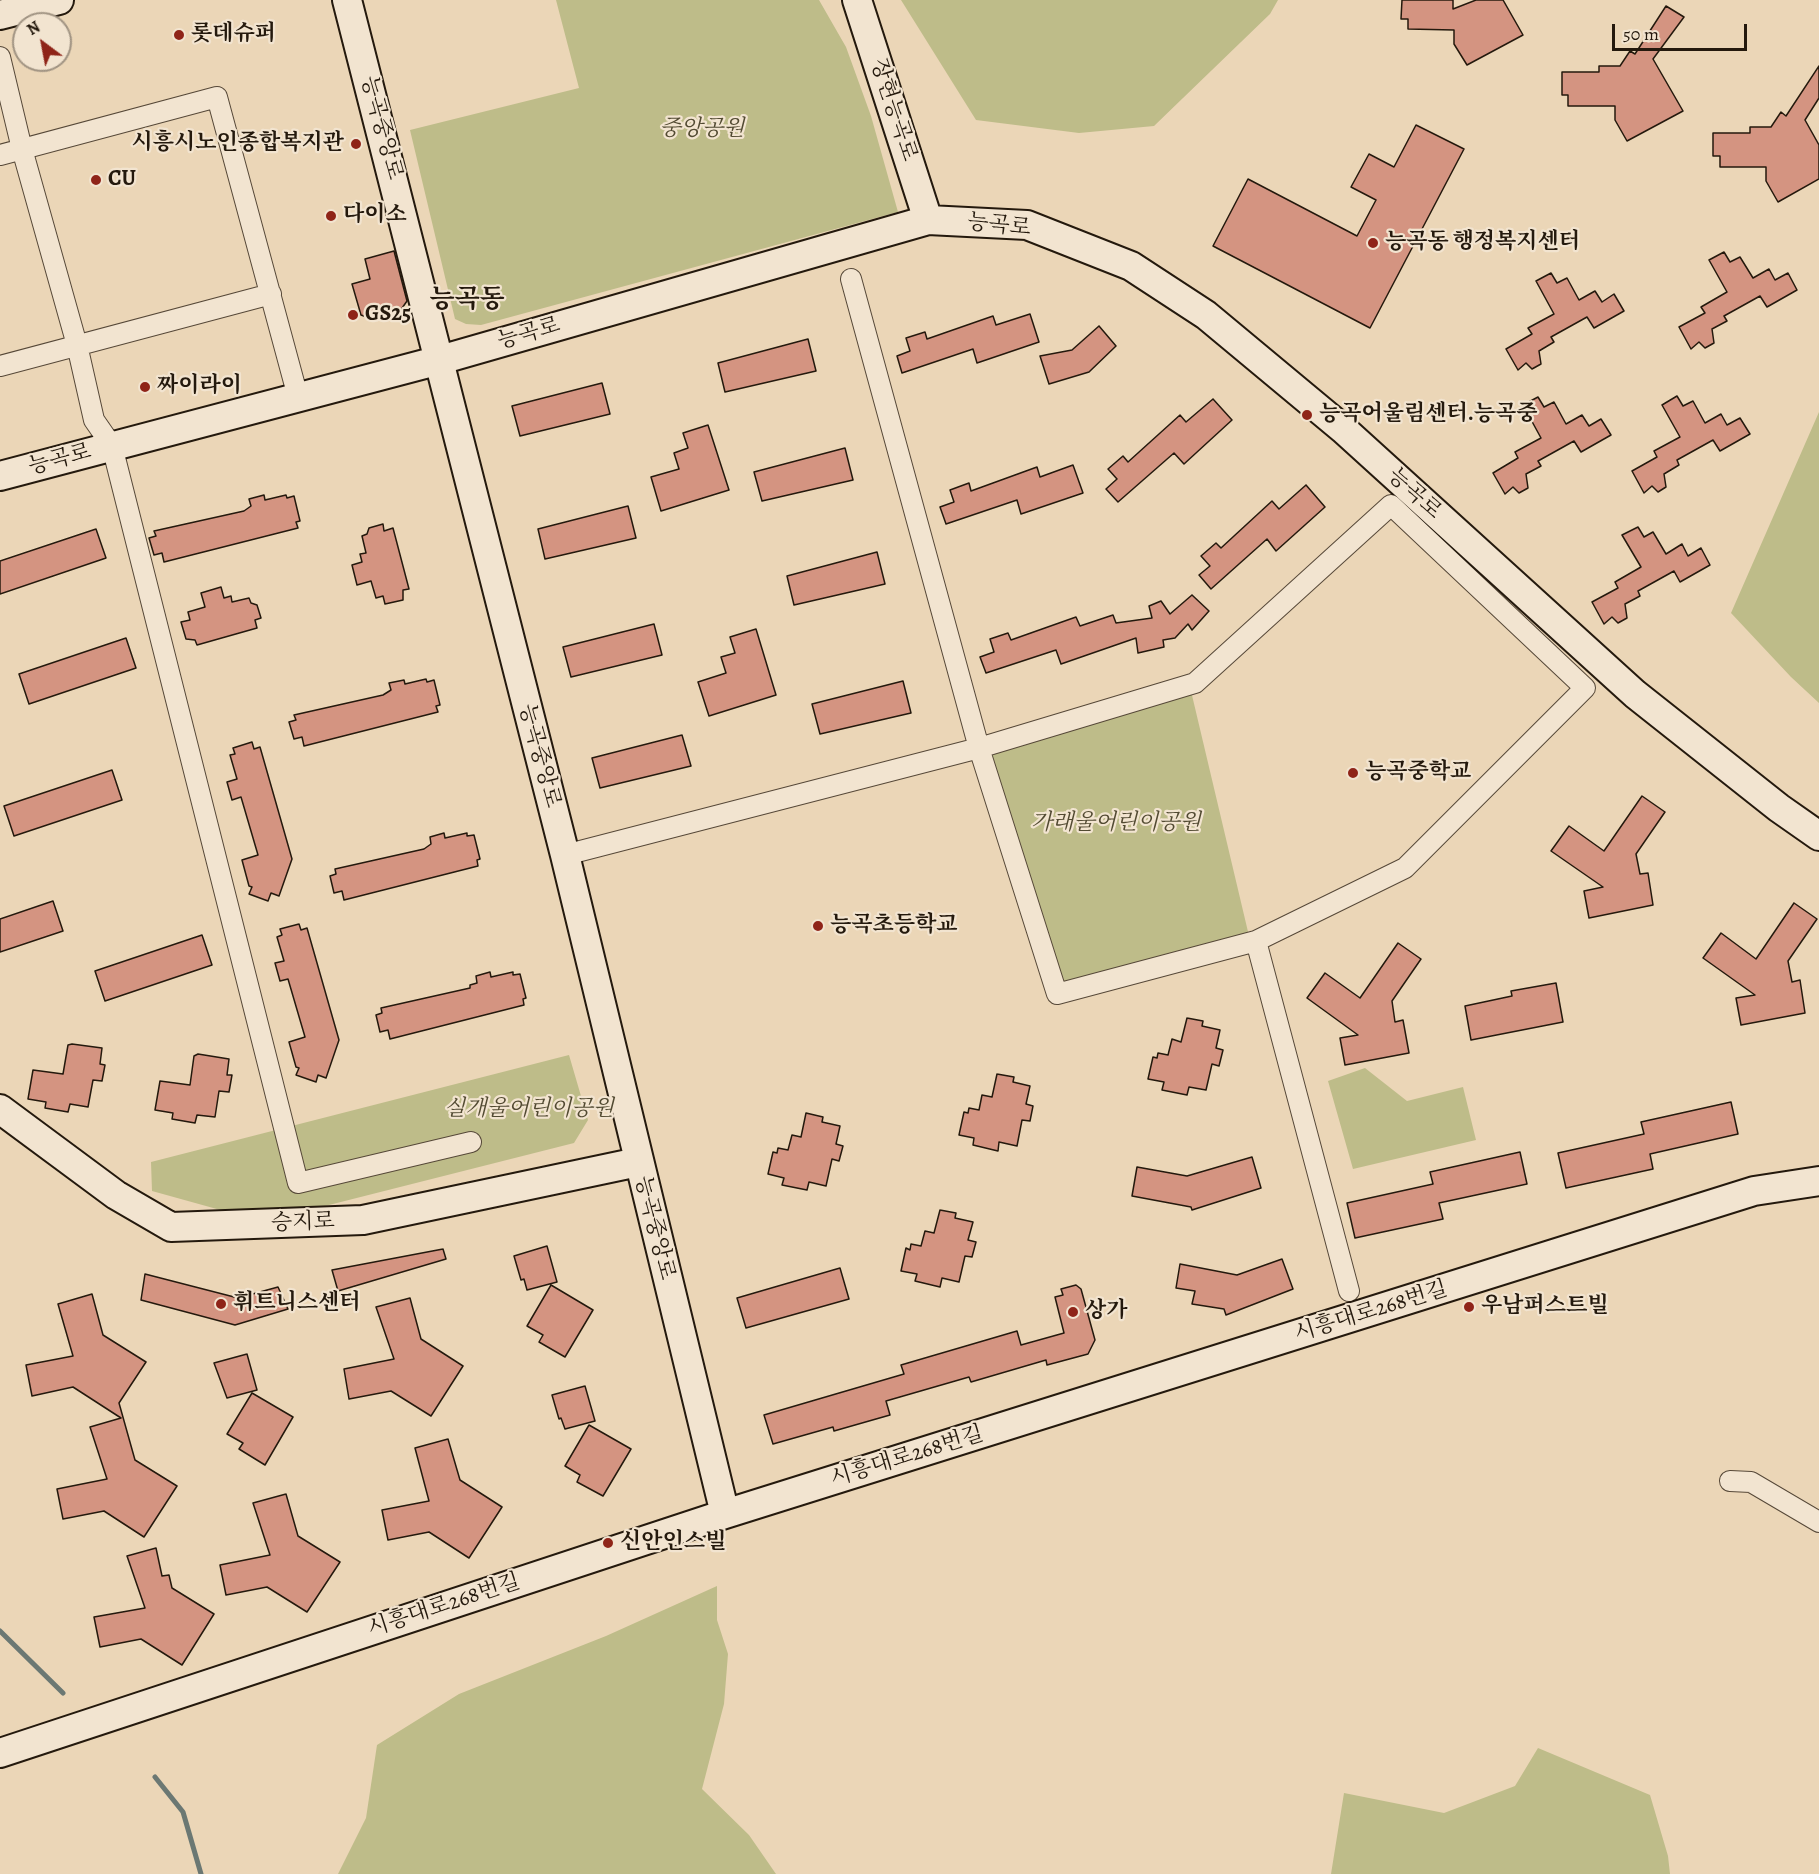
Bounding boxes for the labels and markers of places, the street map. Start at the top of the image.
place label: 롯데슈퍼 [191,22,276,48]
marker: 롯데슈퍼 [172,28,186,42]
place label: 시흥시노인종합복지관 [131,131,344,157]
marker: 시흥시노인종합복지관 [349,137,363,151]
place label: CU [108,167,136,193]
marker: CU [89,173,103,187]
place label: 다이소 [343,203,407,229]
marker: 다이소 [324,209,338,223]
place label: 능곡동 행정복지센터 [1385,230,1580,256]
marker: 능곡동 행정복지센터 [1366,236,1380,250]
place label: GS25 [365,302,411,328]
marker: GS25 [346,308,360,322]
place label: 짜이라이 [157,374,242,400]
marker: 짜이라이 [138,380,152,394]
place label: 능곡어울림센터.능곡중 [1319,402,1538,428]
marker: 능곡어울림센터.능곡중 [1300,408,1314,422]
place label: 능곡중학교 [1365,760,1471,786]
marker: 능곡중학교 [1346,766,1360,780]
place label: 능곡초등학교 [830,913,958,939]
marker: 능곡초등학교 [811,919,825,933]
place label: 휘트니스센터 [233,1291,361,1317]
place label: 우남퍼스트빌 [1481,1294,1609,1320]
marker: 휘트니스센터 [214,1297,228,1311]
place label: 상가 [1085,1299,1128,1325]
marker: 우남퍼스트빌 [1462,1300,1476,1314]
marker: 상가 [1066,1305,1080,1319]
place label: 신안인스빌 [620,1530,726,1556]
marker: 신안인스빌 [601,1536,615,1550]

